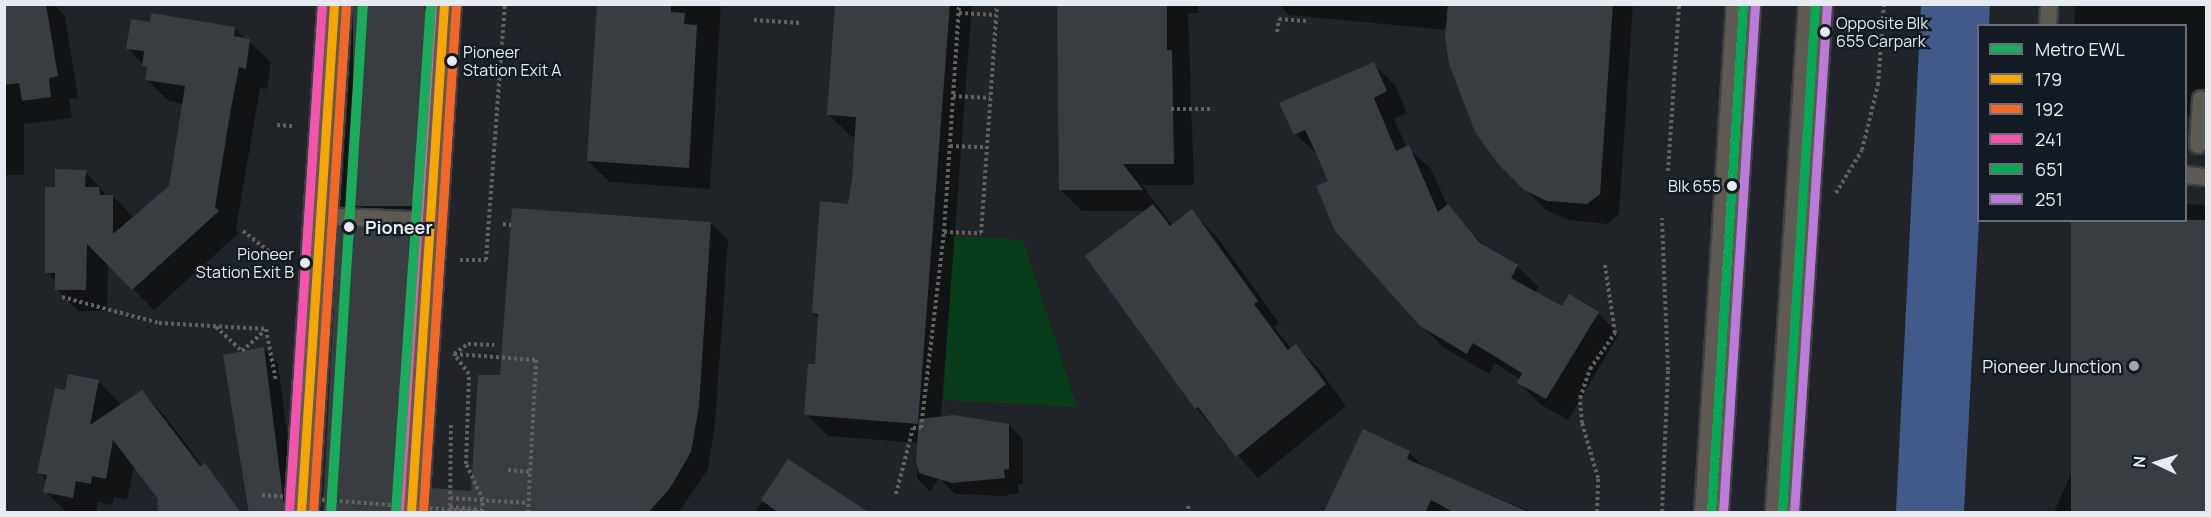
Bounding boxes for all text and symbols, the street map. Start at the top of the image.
place label: Opposite Blk 655 Carpark [1836,13,1928,51]
legend [1977,24,2187,222]
marker: Opposite Blk 655 Carpark [1819,26,1831,38]
text: Metro EWL [2035,37,2125,61]
place label: Pioneer Station Exit A [463,42,562,80]
marker: Pioneer Station Exit A [446,55,458,67]
text: 179 [2035,67,2062,91]
text: 192 [2035,97,2063,121]
text: 241 [2035,127,2063,151]
text: 651 [2035,157,2064,181]
place label: Blk 655 [1668,176,1721,196]
marker: Blk 655 [1726,180,1738,192]
text: 251 [2035,187,2063,211]
marker: Pioneer [338,216,360,238]
place label: Pioneer [365,216,433,238]
place label: Pioneer Station Exit B [196,244,294,282]
marker: Pioneer Station Exit B [299,257,311,269]
place label: Pioneer Junction [1982,355,2122,377]
marker: Pioneer Junction [2127,359,2141,373]
north arrow [2127,433,2187,493]
text: N [2128,455,2150,468]

